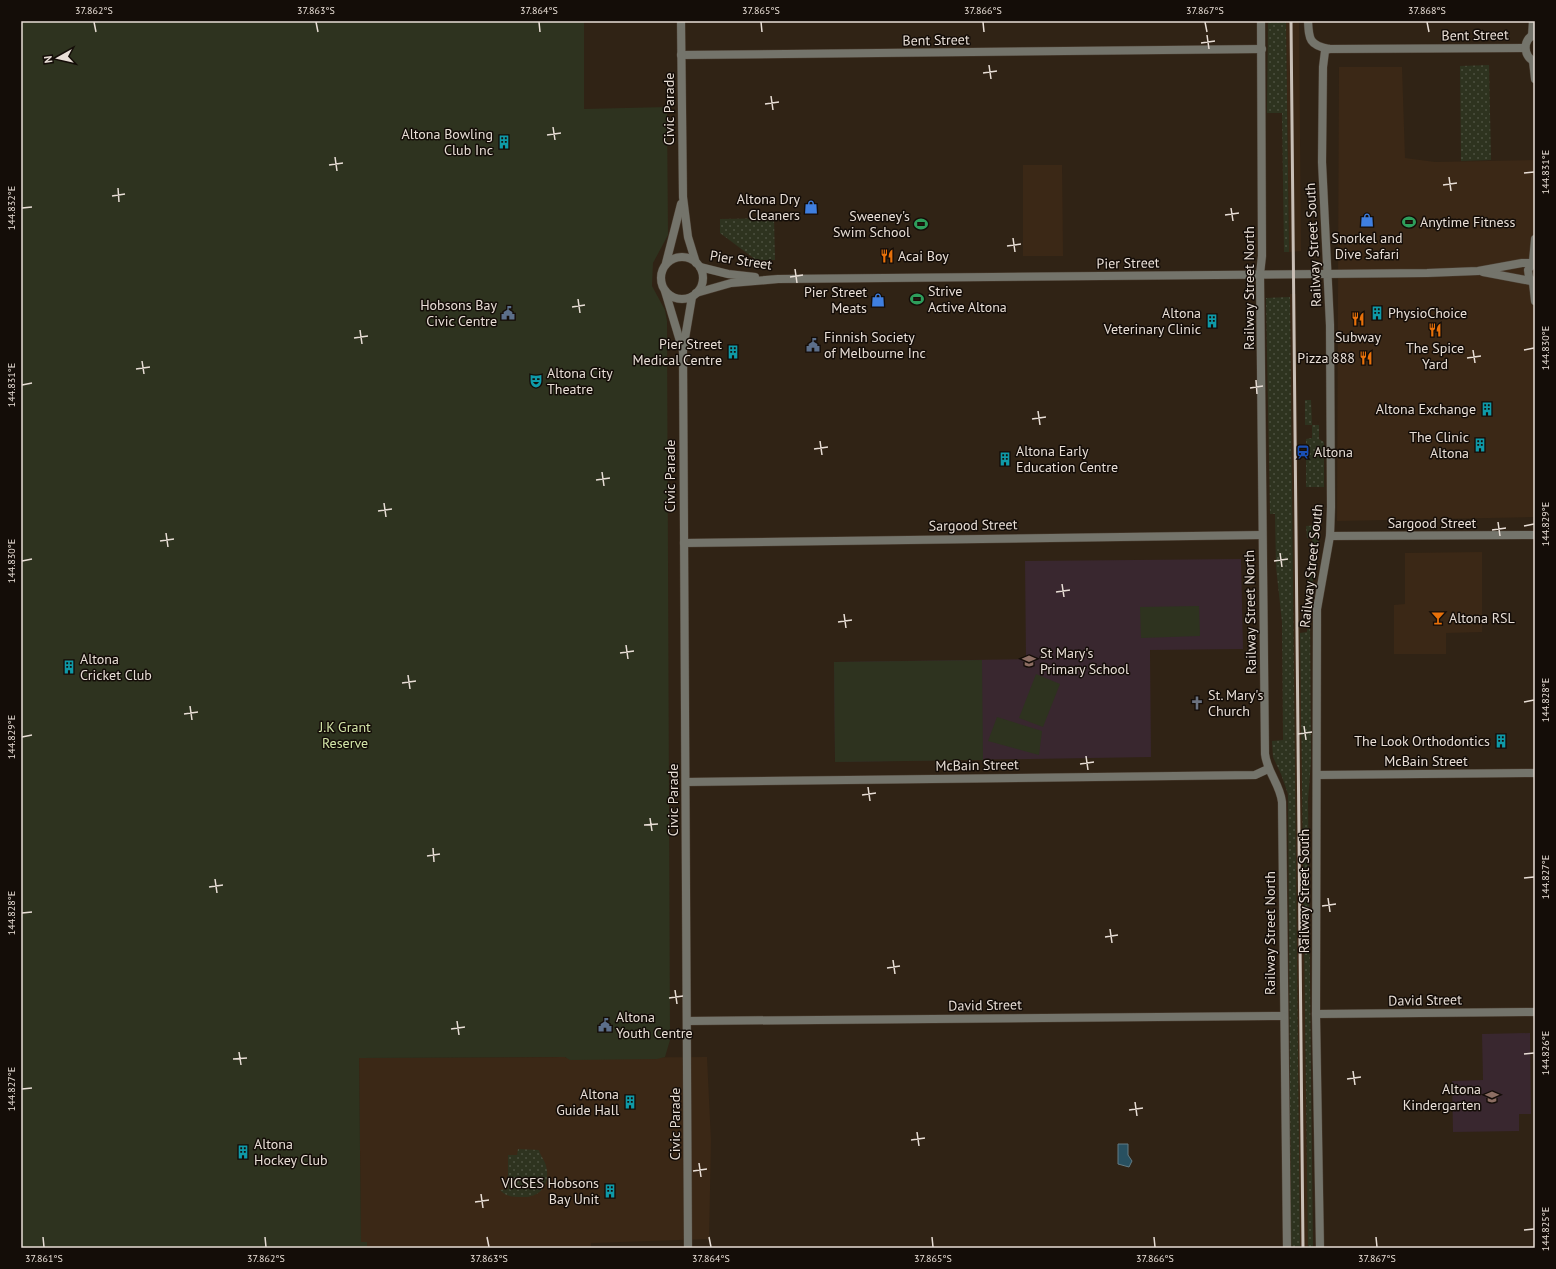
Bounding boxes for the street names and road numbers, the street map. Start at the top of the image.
street label: Bent Street [1441,25,1509,45]
street label: Bent Street [902,30,970,50]
street label: Civic Parade [660,73,678,145]
street label: Railway Street South [1301,182,1325,308]
street label: Railway Street North [1240,226,1258,350]
street label: Pier Street [709,246,774,274]
street label: Pier Street [1096,253,1160,273]
street label: Civic Parade [661,440,679,512]
street label: Railway Street South [1296,503,1326,629]
street label: Sargood Street [1388,514,1477,532]
street label: Sargood Street [928,515,1018,535]
street label: Railway Street North [1240,550,1260,674]
street label: McBain Street [1384,752,1468,770]
street label: McBain Street [935,755,1019,775]
street label: Civic Parade [664,764,682,836]
street label: Railway Street South [1295,829,1313,953]
street label: Railway Street North [1261,871,1279,995]
street label: David Street [1388,990,1462,1010]
street label: David Street [948,995,1022,1015]
street label: Civic Parade [666,1088,684,1160]

